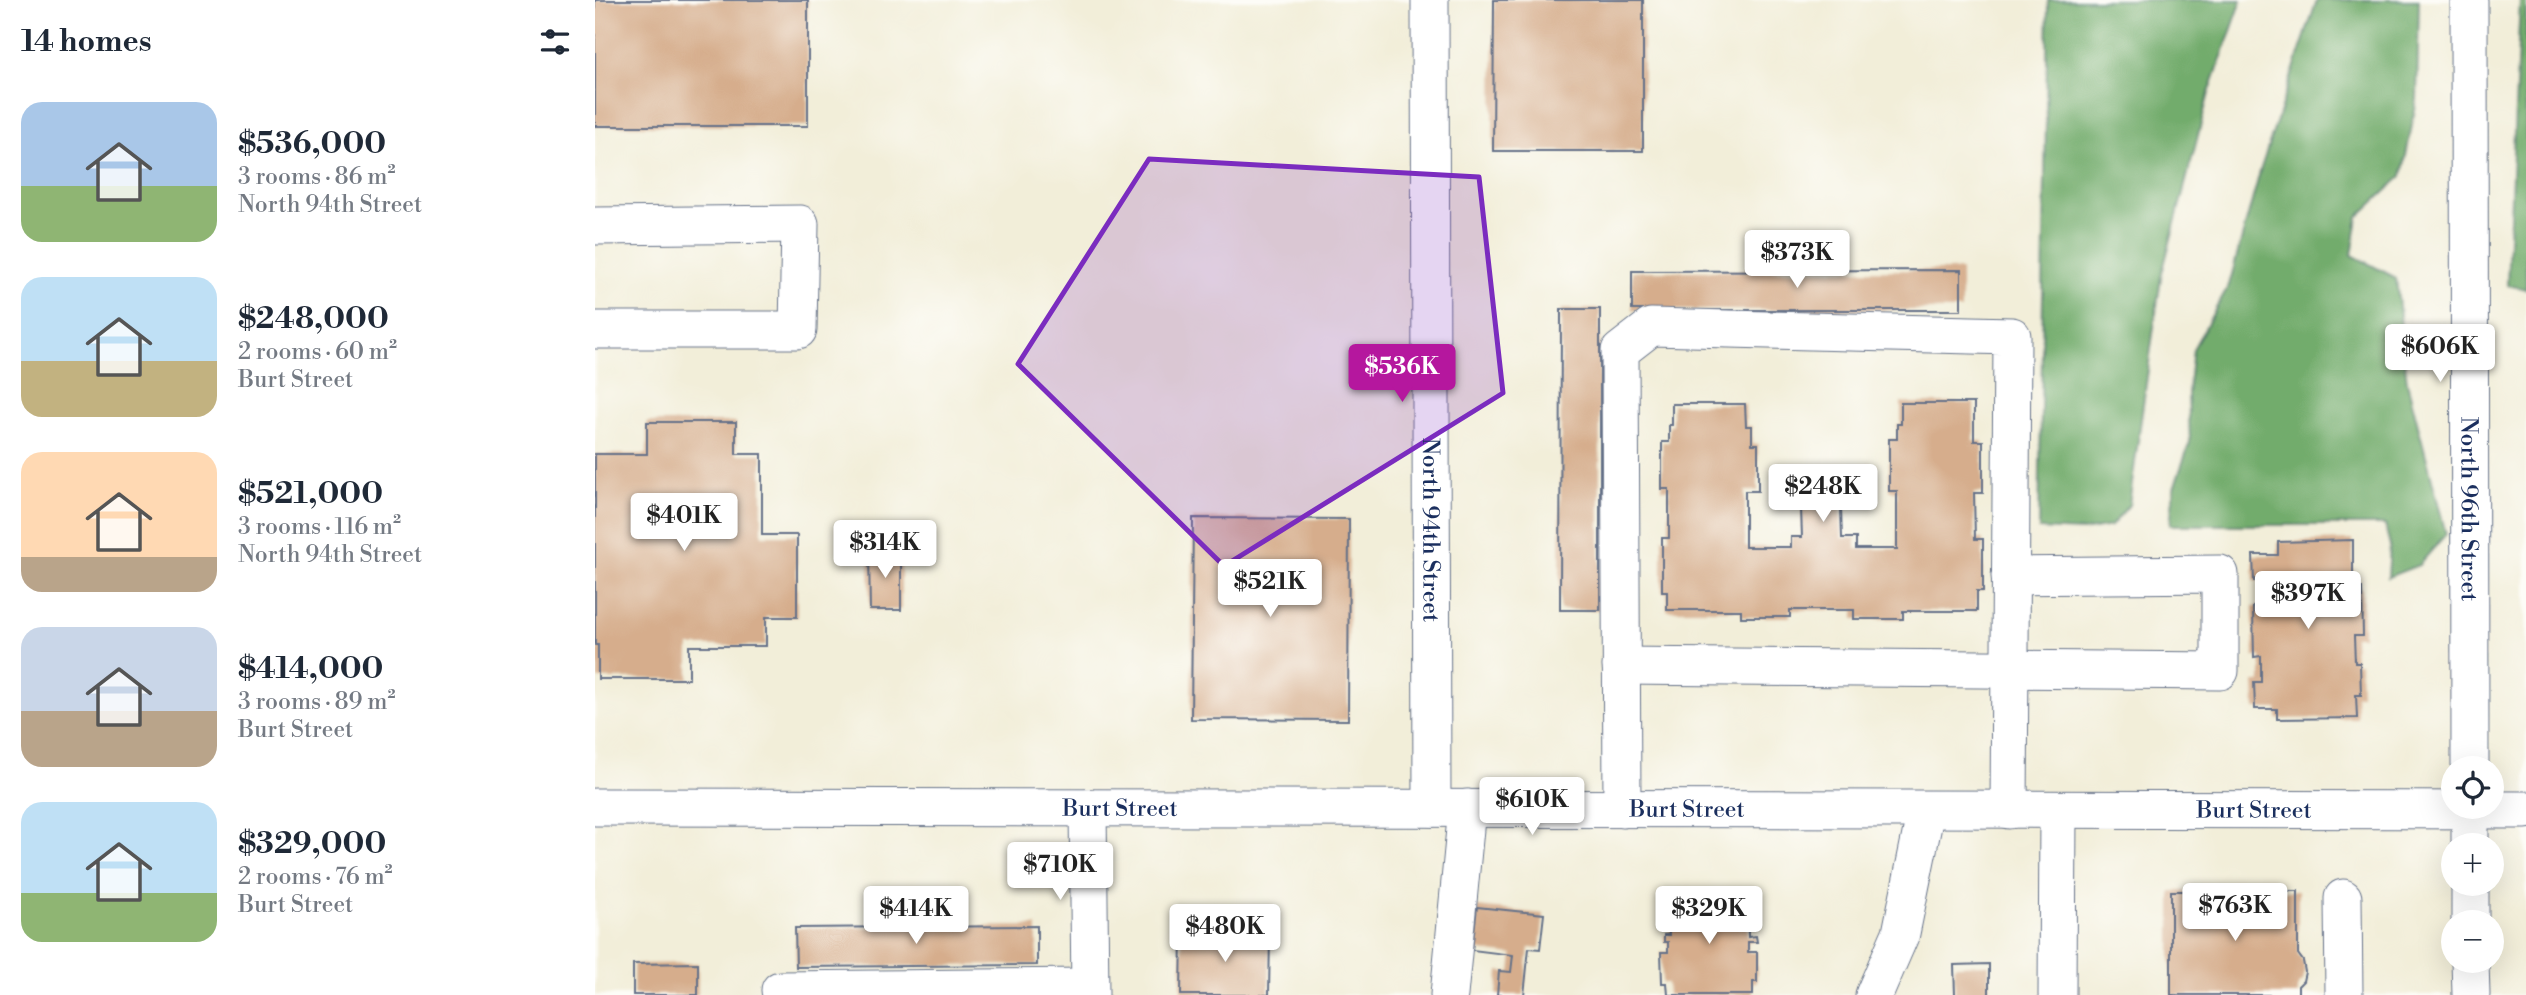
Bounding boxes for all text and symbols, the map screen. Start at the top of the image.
text: 14 homes [21,23,152,61]
icon: filters [536,23,574,61]
text: $536,000 [238,125,386,163]
icon: home [77,130,161,214]
text: 3 rooms · 86 m² [238,163,395,191]
text: North 94th Street [238,191,422,219]
pin: $373K [1748,230,1846,290]
text: $373K [1761,239,1833,267]
text: $248,000 [238,300,389,338]
icon: home [77,305,161,389]
pin: $606K [2391,324,2489,384]
text: $606K [2401,333,2479,361]
text: 2 rooms · 60 m² [238,338,397,366]
pin: $536K [1353,344,1451,404]
text: $536K [1365,353,1439,381]
text: Burt Street [238,366,353,394]
street label: North 96th Street [2455,417,2483,601]
street label: North 94th Street [1416,438,1445,622]
pin: $248K [1774,464,1872,524]
text: $248K [1785,473,1861,501]
text: $521,000 [238,475,383,513]
icon: home [77,480,161,564]
pin: $401K [635,494,733,553]
text: $401K [647,502,721,530]
text: 3 rooms · 116 m² [238,513,401,541]
pin: $314K [836,520,934,580]
text: $314K [849,529,921,557]
text: North 94th Street [238,541,422,569]
pin: $521K [1221,560,1319,619]
text: $521K [1234,568,1306,596]
pin: $397K [2259,572,2357,631]
text: $397K [2271,580,2345,608]
text: $414,000 [238,650,383,688]
icon: home [77,655,161,739]
text: 3 rooms · 89 m² [238,688,395,716]
text: Burt Street [238,716,353,744]
map controls [2441,756,2504,973]
button: locate [2441,756,2504,819]
pin: $610K [1483,778,1581,837]
text: $610K [1495,786,1569,814]
street label: Burt Street [1061,795,1178,823]
street label: Burt Street [1628,796,1745,824]
street label: Burt Street [2195,796,2312,825]
text: $329,000 [238,825,386,863]
icon: home [77,830,161,914]
button: + [2441,833,2504,896]
pin: $710K [1011,842,1109,902]
text: $710K [1023,851,1097,879]
text: 2 rooms · 76 m² [238,863,393,891]
pin: $763K [2186,884,2284,943]
pin: $414K [867,886,965,946]
pin: $329K [1660,886,1758,946]
text: Burt Street [238,891,353,919]
text: $763K [2198,892,2272,920]
text: $414K [880,895,952,923]
text: $329K [1671,895,1747,923]
pin: $480K [1176,904,1274,964]
button: − [2441,910,2504,973]
text: $480K [1185,913,1265,941]

